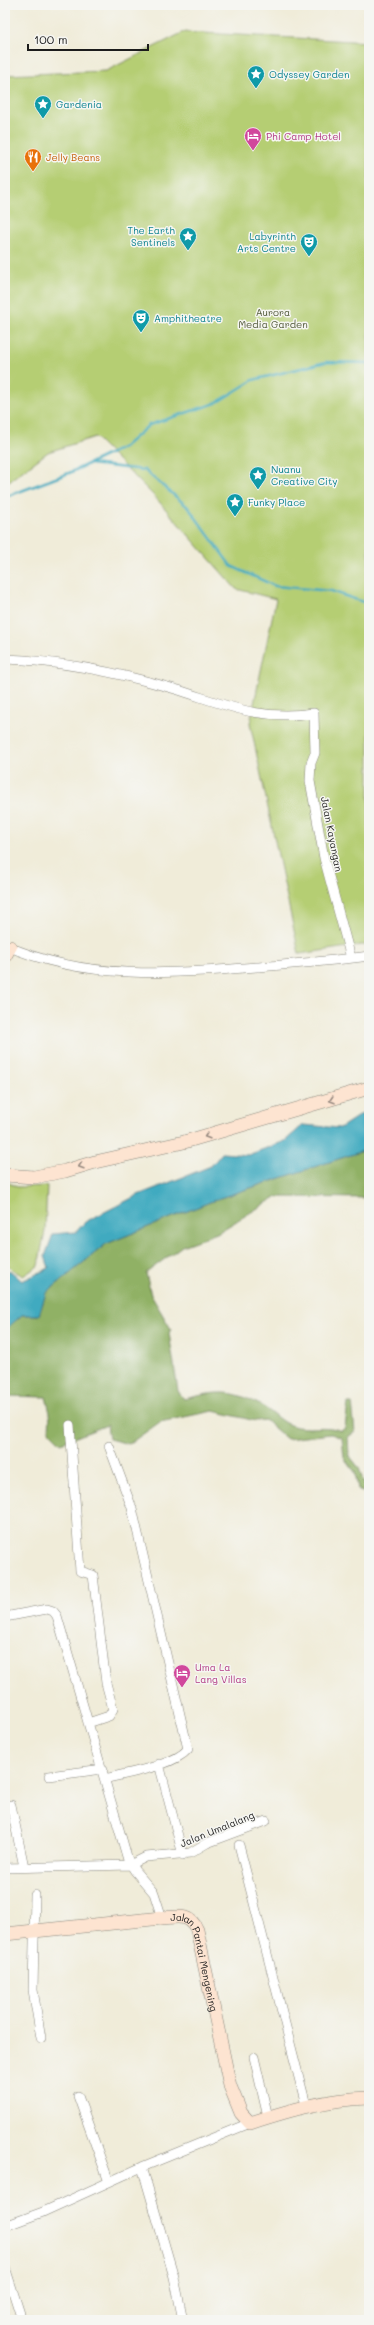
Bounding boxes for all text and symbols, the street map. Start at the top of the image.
scale bar [28,26,148,52]
text: 100 m [34,31,68,47]
place icon: Odyssey Garden [246,64,266,89]
place label: Odyssey Garden [269,67,350,81]
place icon: Gardenia [33,94,53,119]
place label: Gardenia [56,97,102,111]
hotel icon: Phi Camp Hotel [243,126,263,151]
place label: Phi Camp Hotel [266,129,341,143]
restaurant icon: Jelly Beans [23,147,43,172]
place label: Jelly Beans [46,150,100,164]
place label: The Earth Sentinels [127,223,175,249]
place icon: The Earth Sentinels [178,226,198,251]
place label: Labyrinth Arts Centre [237,229,296,255]
theatre icon: Labyrinth Arts Centre [299,232,319,257]
park label: Aurora Media Garden [238,305,308,331]
theatre icon: Amphitheatre [131,308,151,333]
place label: Amphitheatre [154,311,222,325]
place label: Nuanu Creative City [271,462,338,488]
place icon: Nuanu Creative City [248,465,268,490]
place icon: Funky Place [225,492,245,517]
place label: Funky Place [248,495,305,509]
street label: Jalan Kayangan [318,795,346,873]
one-way arrow [328,1095,335,1104]
one-way arrow [204,1131,211,1140]
one-way arrow [77,1161,84,1170]
place label: Uma La Lang Villas [195,1660,247,1686]
hotel icon: Uma La Lang Villas [172,1663,192,1688]
street label: Jalan Umalalang [178,1808,256,1850]
street label: Jalan Pantai Mengening [170,1910,221,2013]

